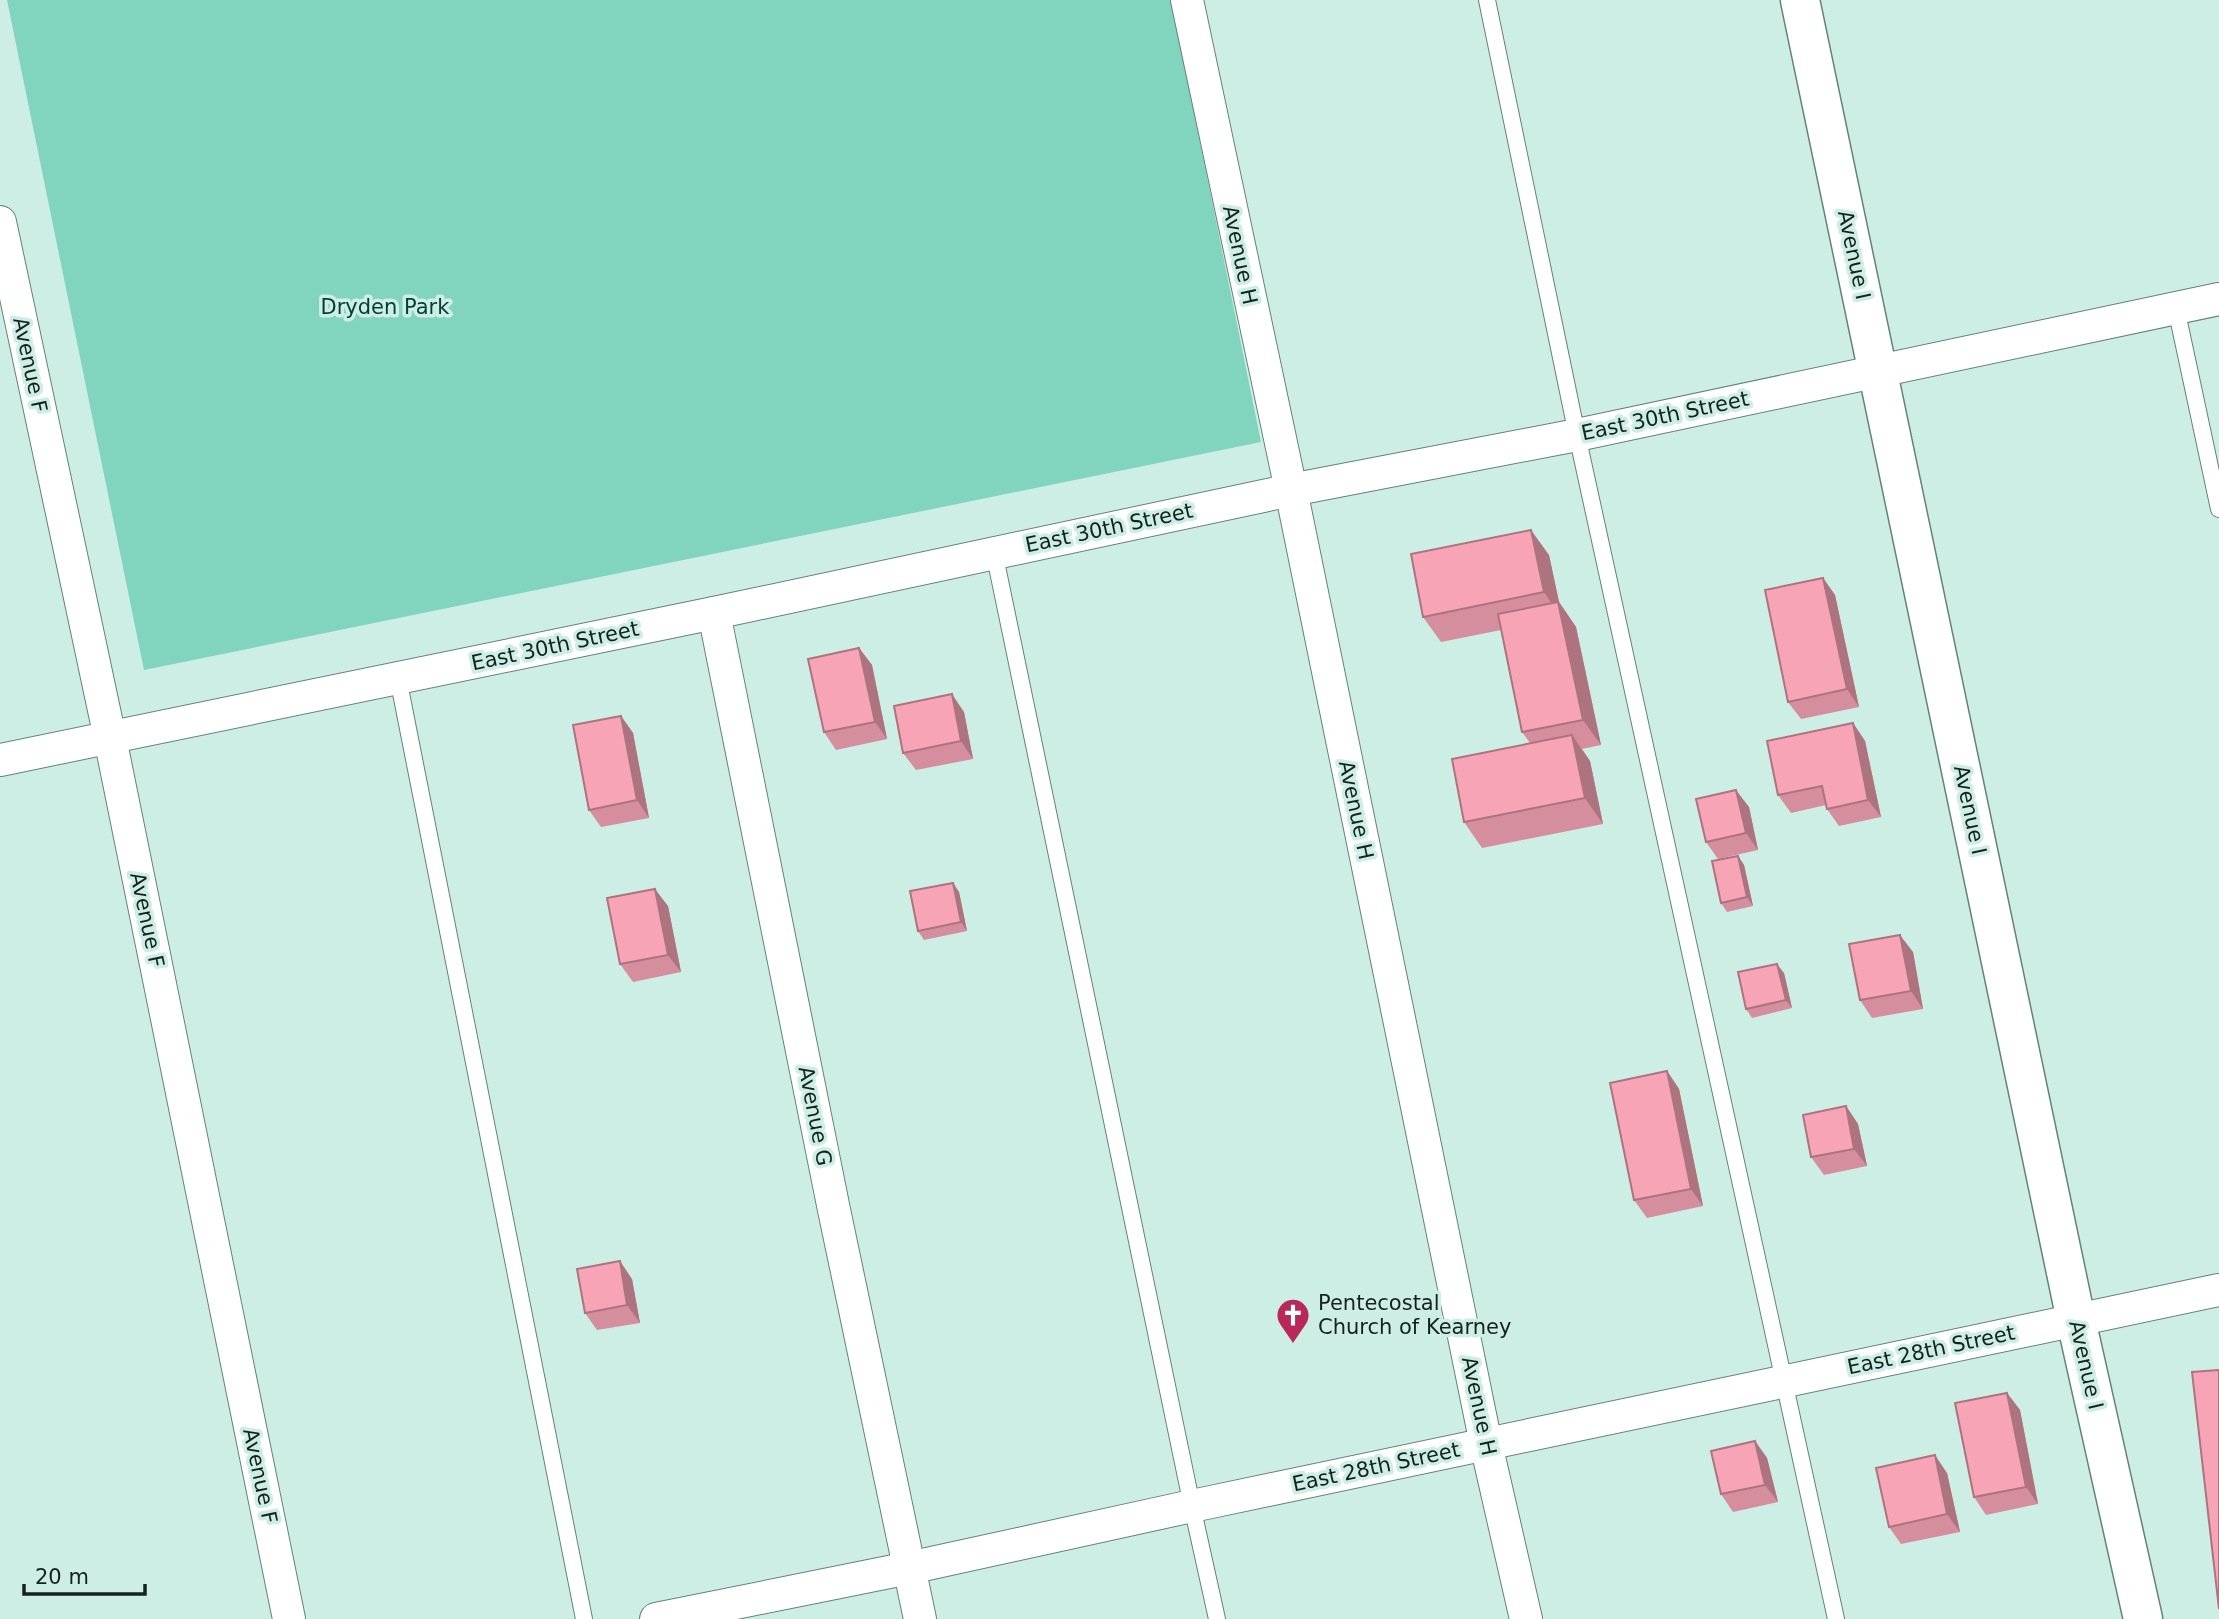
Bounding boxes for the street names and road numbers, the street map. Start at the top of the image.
street label: Avenue H [1218,203,1262,307]
street label: Avenue I [1833,208,1875,302]
street label: Avenue F [8,315,52,415]
street label: East 30th Street [1579,387,1751,445]
street label: East 30th Street [1023,499,1195,557]
street label: East 30th Street [469,617,641,675]
street label: Avenue H [1334,758,1378,862]
street label: Avenue I [1949,763,1991,857]
street label: Avenue F [125,870,169,970]
street label: Avenue G [794,1064,836,1168]
street label: Avenue I [2064,1318,2108,1412]
street label: East 28th Street [1845,1321,2017,1379]
street label: Avenue H [1457,1354,1501,1458]
street label: Avenue F [238,1426,282,1526]
street label: East 28th Street [1290,1438,1462,1496]

